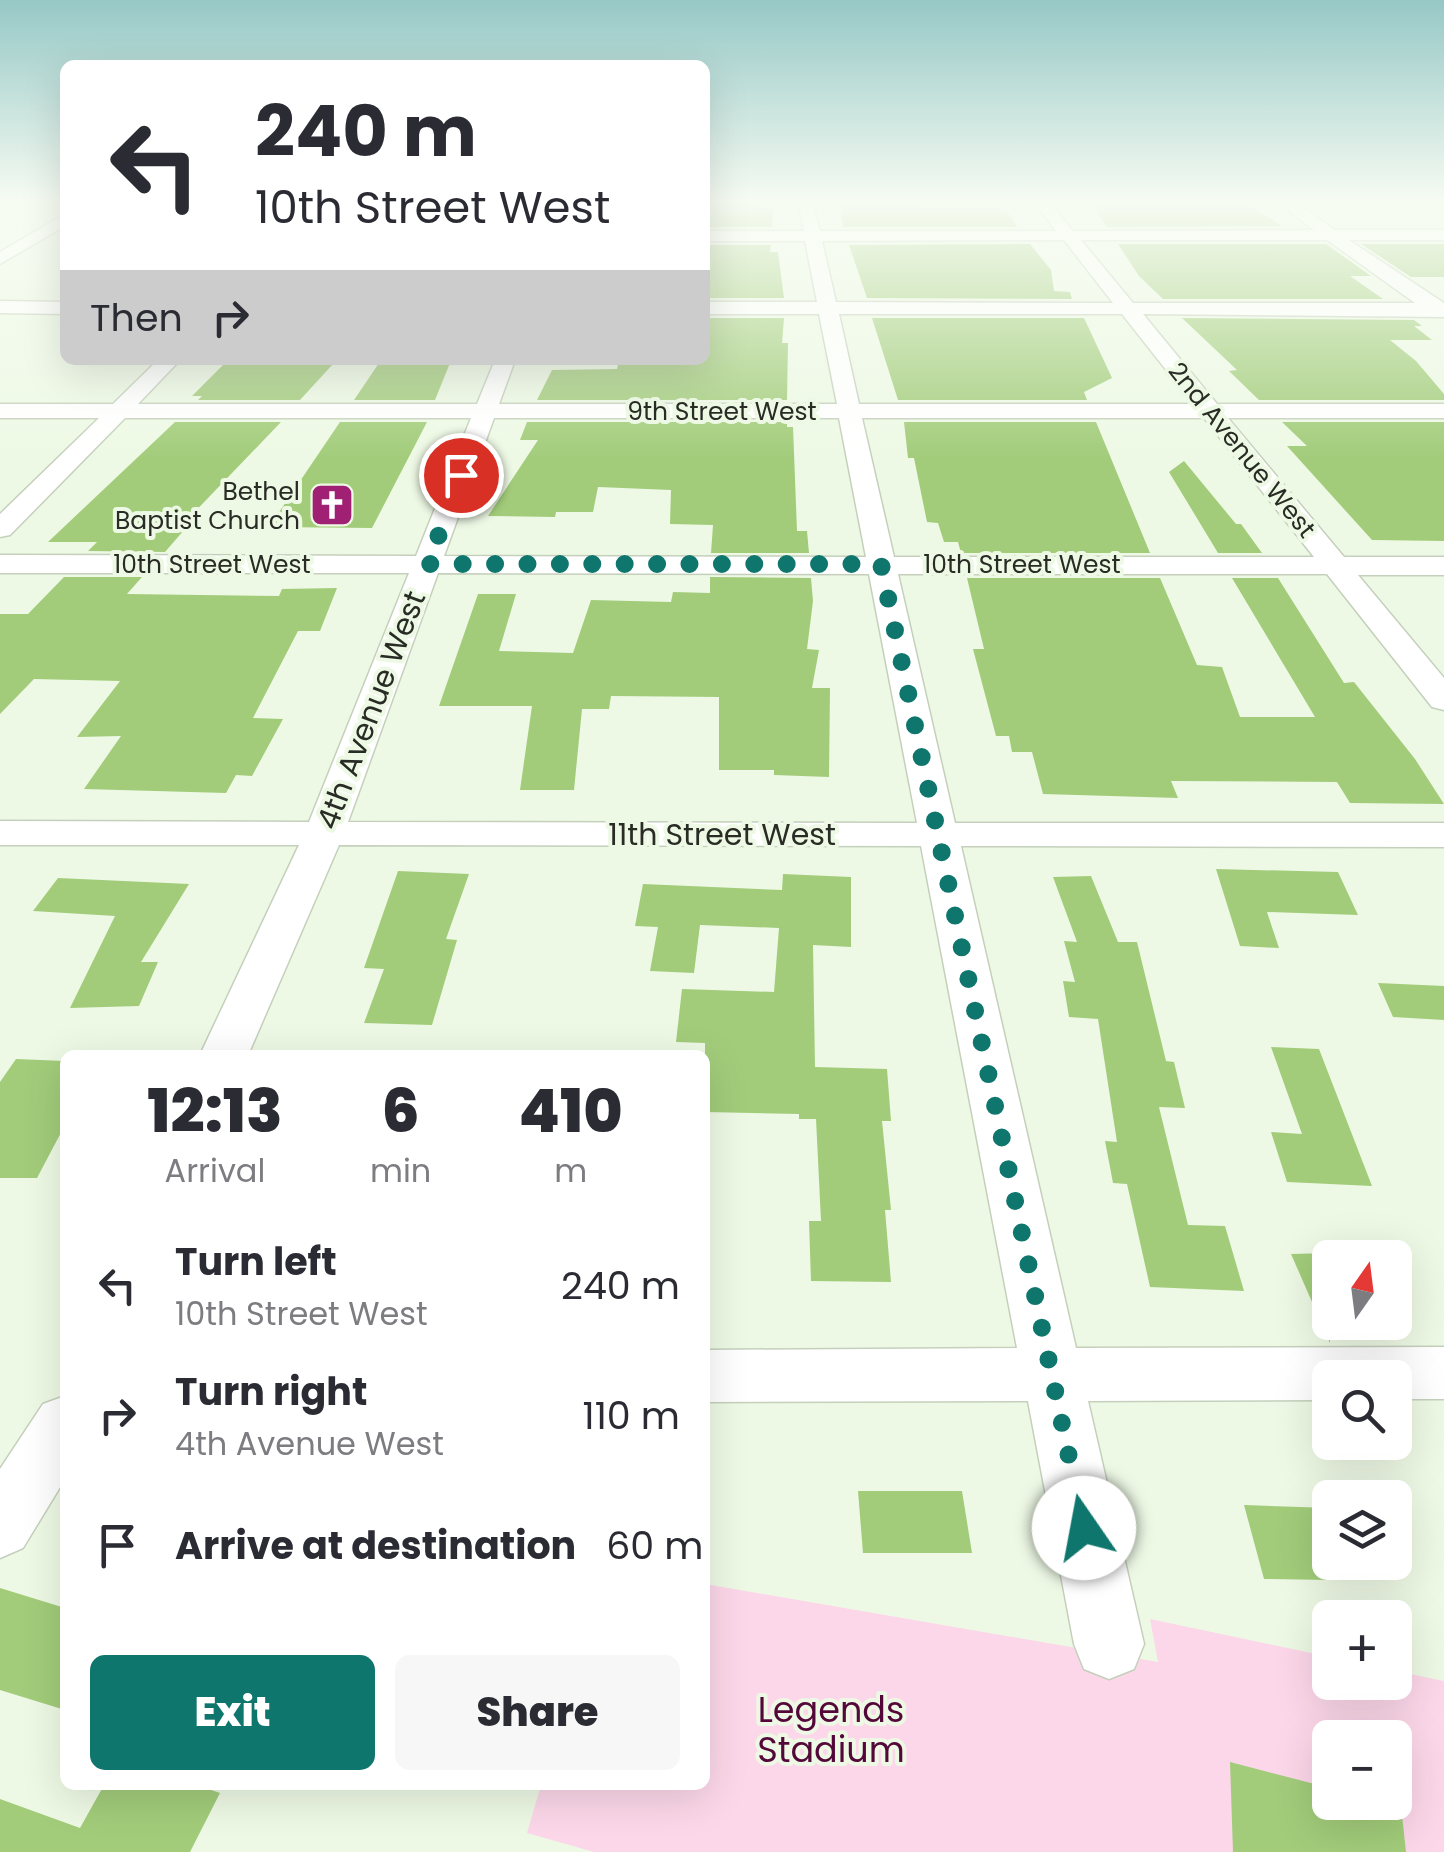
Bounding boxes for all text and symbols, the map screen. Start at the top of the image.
text: 240 m [255,82,477,181]
icon: left [90,100,220,230]
text: 10th Street West [255,176,610,239]
icon: right [203,290,258,345]
text: Then [90,291,183,344]
street label: 2nd Avenue West [1160,355,1324,545]
street label: 9th Street West [627,394,817,429]
pin [419,433,504,518]
icon: arrive [434,448,489,503]
place label: Bethel Baptist Church [115,474,300,538]
church icon: Bethel Baptist Church [309,482,355,528]
street label: 10th Street West [113,547,311,582]
street label: 10th Street West [923,547,1121,582]
street label: 4th Avenue West [306,585,436,835]
street label: 11th Street West [608,813,836,856]
text: 12:13 [147,1069,283,1153]
text: 6 [382,1069,420,1153]
text: 410 [519,1069,623,1153]
text: Arrival [165,1148,265,1193]
text: min [370,1148,431,1193]
text: m [554,1148,587,1193]
text: Turn left [175,1235,337,1288]
north arrow [1312,1240,1412,1340]
map controls [1312,1240,1412,1820]
icon: left [90,1258,145,1313]
text: 240 m [561,1259,680,1312]
text: 10th Street West [175,1291,428,1336]
button: search [1312,1360,1412,1460]
text: Turn right [175,1365,367,1418]
icon: right [90,1388,145,1443]
text: 110 m [583,1389,680,1442]
text: 4th Avenue West [175,1421,444,1466]
position arrow [1032,1476,1136,1580]
button: layers [1312,1480,1412,1580]
icon: arrive [90,1518,145,1573]
text: Arrive at destination [175,1519,576,1572]
text: 60 m [606,1519,704,1572]
button: + [1312,1600,1412,1700]
button: Exit [90,1655,375,1770]
button: Share [395,1655,680,1770]
park label: Legends Stadium [757,1685,905,1774]
button: − [1312,1720,1412,1820]

